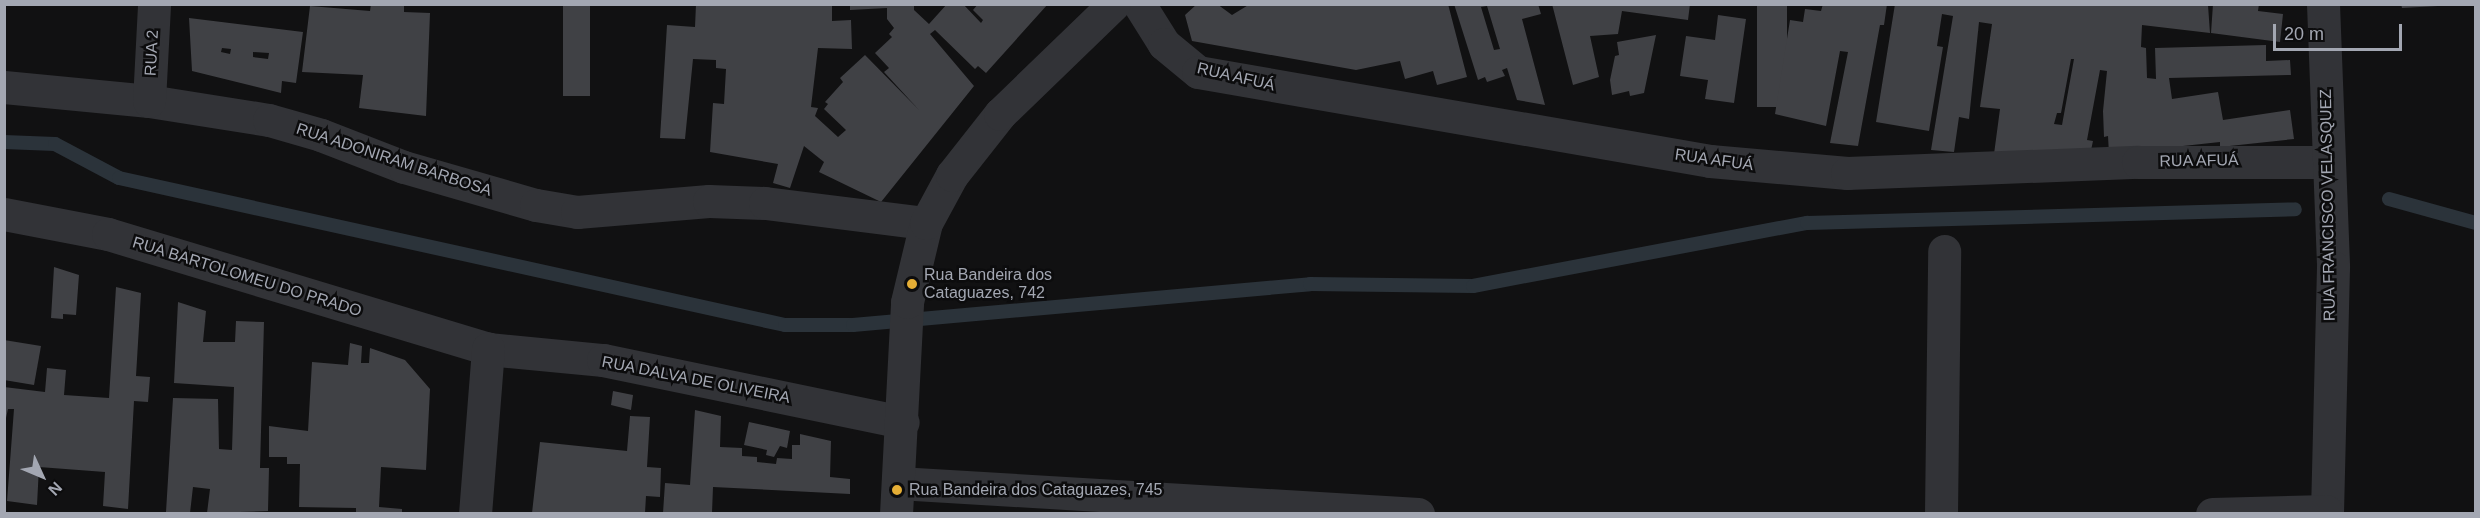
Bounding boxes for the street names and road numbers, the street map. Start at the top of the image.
street label: RUA 2 [141,29,163,77]
street label: RUA AFUÁ [1194,59,1278,95]
street label: RUA FRANCISCO VELASQUEZ [2316,88,2340,322]
street label: RUA ADONIRAM BARBOSA [293,119,495,201]
street label: RUA AFUÁ [1673,145,1755,175]
street label: RUA AFUÁ [2158,151,2240,171]
street label: RUA BARTOLOMEU DO PRADO [130,233,364,321]
street label: RUA DALVA DE OLIVEIRA [599,352,793,408]

